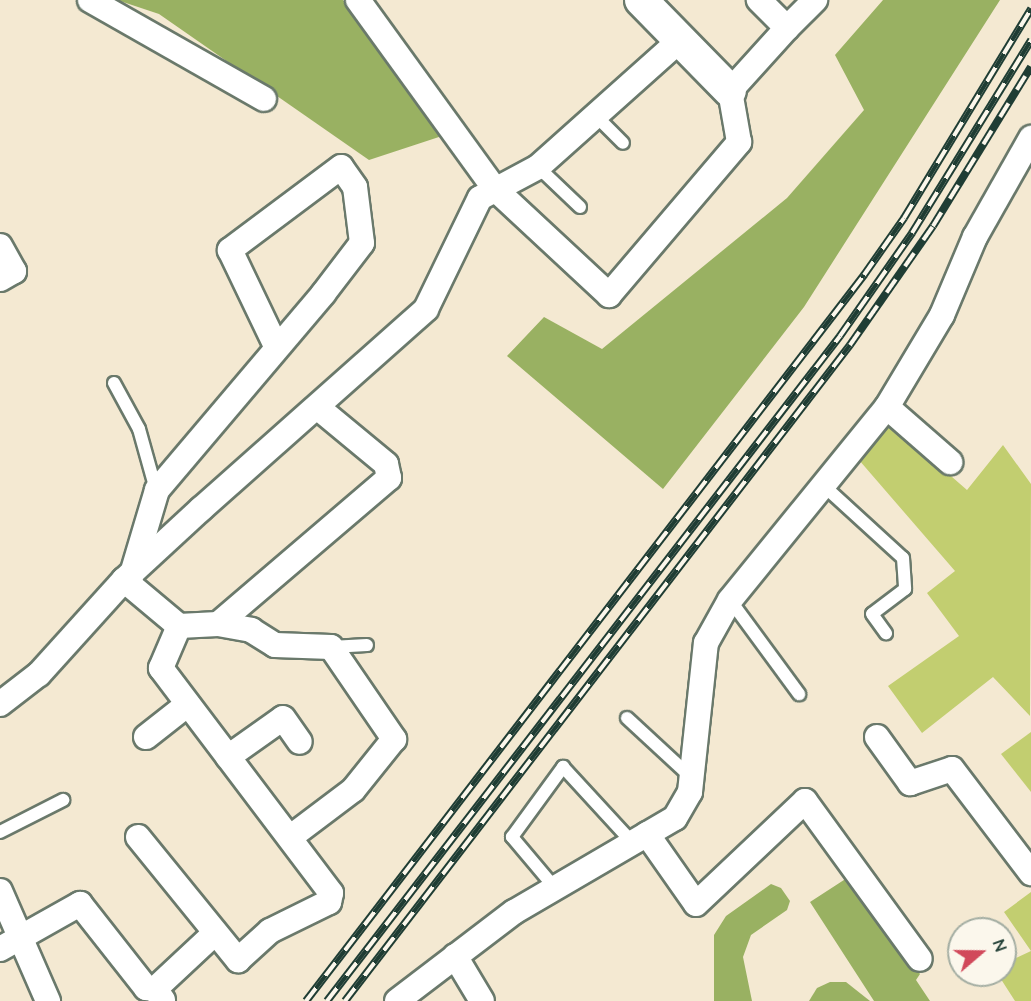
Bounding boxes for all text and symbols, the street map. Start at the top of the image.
north arrow [947,917,1017,987]
text: N [987,936,1012,955]

